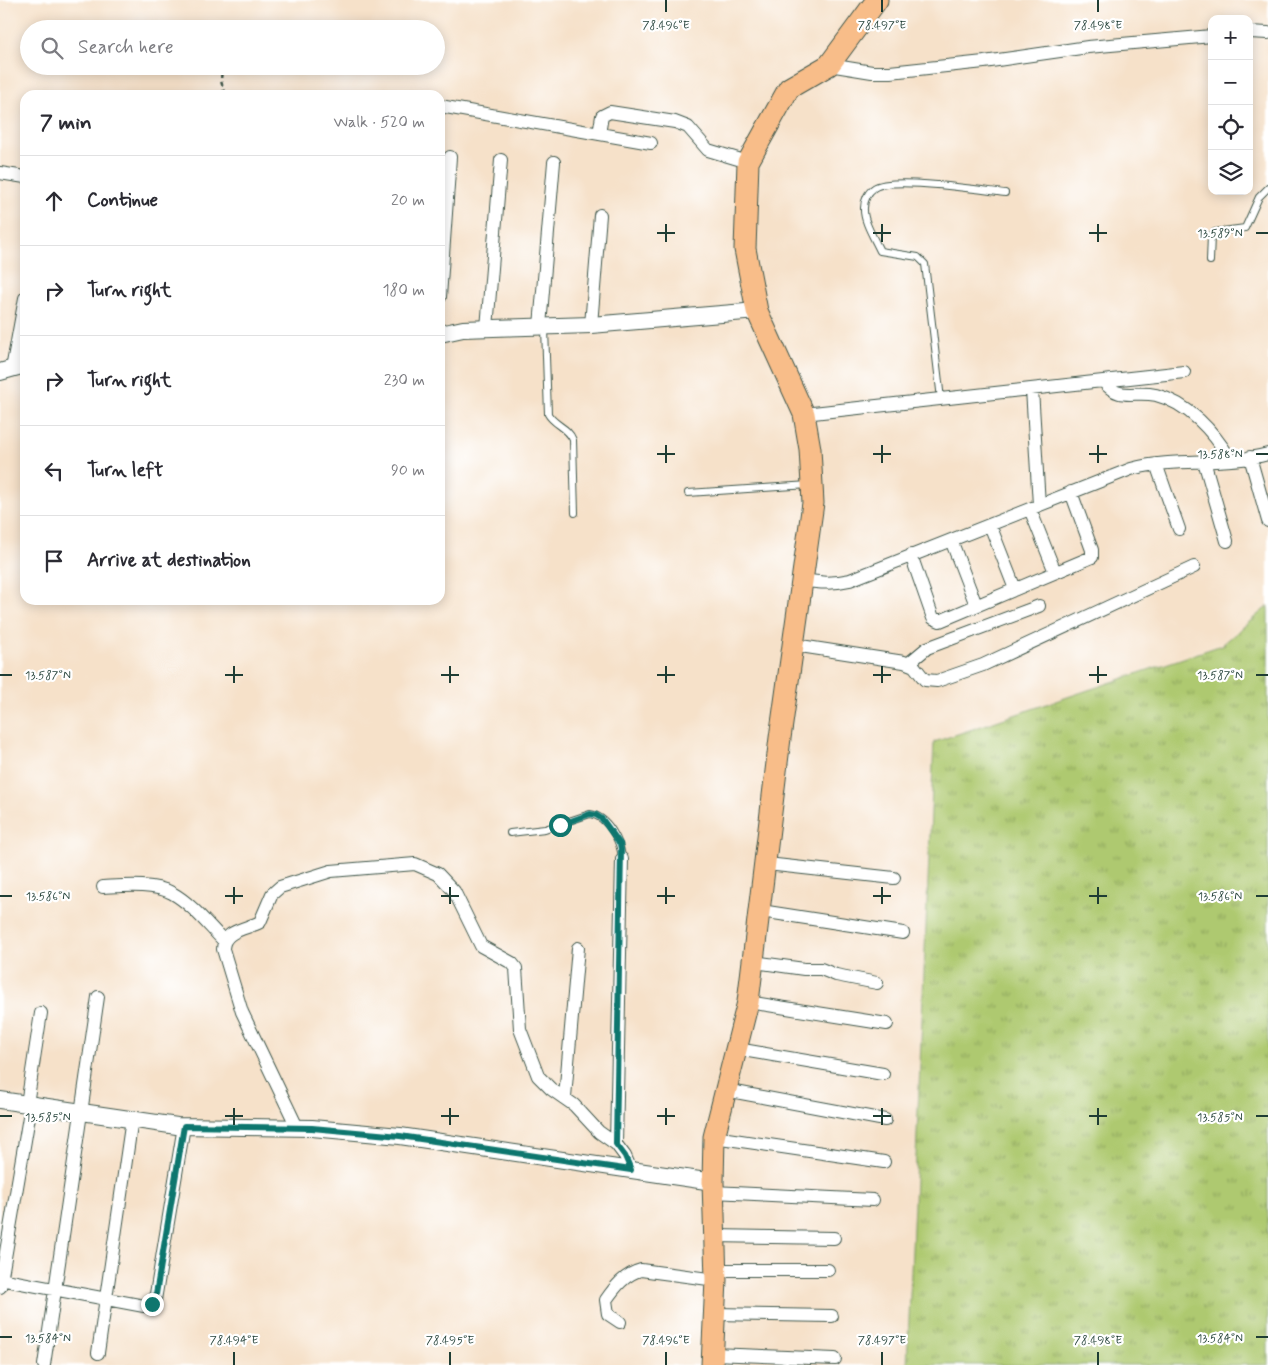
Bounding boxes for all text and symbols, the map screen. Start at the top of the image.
map controls [1208,15,1253,195]
button: + [1208,15,1253,60]
text: 78.496°E [642,18,690,34]
text: 78.497°E [858,18,906,34]
text: 78.498°E [1074,18,1122,34]
search box [20,20,445,75]
icon: search [38,34,66,62]
text: Search here [78,35,174,60]
button: − [1208,60,1253,105]
button: locate [1208,105,1253,150]
text: 7 min [40,109,92,137]
text: Walk · 520 m [333,112,425,133]
button: layers [1208,150,1253,195]
icon: ahead [40,187,68,215]
text: Continue [87,188,158,213]
text: 20 m [391,190,425,211]
text: 13.589°N [1197,226,1243,242]
icon: right [40,277,68,305]
text: Turn right [87,278,171,303]
text: 180 m [382,280,425,301]
icon: right [40,367,68,395]
text: Turn right [87,368,171,393]
text: 230 m [384,370,425,391]
text: 13.588°N [1197,447,1243,463]
icon: left [40,457,68,485]
text: Turn left [87,458,163,483]
text: 90 m [391,460,425,481]
icon: arrive [40,547,68,575]
text: Arrive at destination [87,548,251,573]
text: 13.587°N [25,668,71,684]
text: 13.587°N [1197,668,1243,684]
route start [549,814,572,837]
text: 13.586°N [26,889,70,905]
text: 13.586°N [1198,889,1242,905]
text: 13.585°N [25,1110,71,1126]
text: 13.585°N [1197,1110,1243,1126]
route end [141,1293,164,1316]
text: 13.584°N [25,1331,71,1347]
text: 13.584°N [1197,1331,1243,1347]
text: 78.494°E [210,1333,258,1349]
text: 78.495°E [426,1333,474,1349]
text: 78.496°E [642,1333,690,1349]
text: 78.497°E [858,1333,906,1349]
text: 78.498°E [1074,1333,1122,1349]

